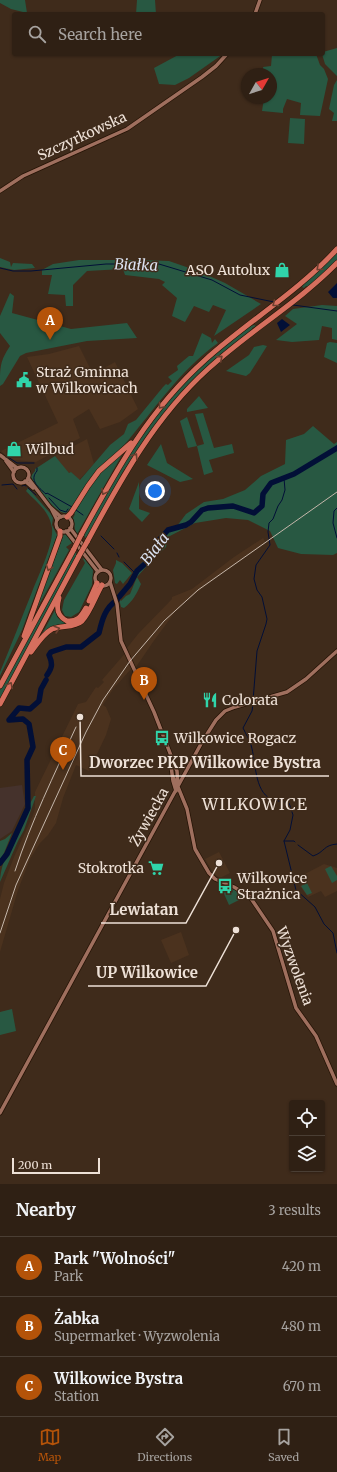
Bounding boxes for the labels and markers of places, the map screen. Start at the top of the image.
place label: ASO Autolux [185,261,271,279]
shop icon: ASO Autolux [273,261,291,279]
pin: A [37,307,63,340]
place label: Straż Gminna w Wilkowicach [35,363,138,397]
public building icon: Straż Gminna w Wilkowicach [15,371,33,389]
shop icon: Wilbud [5,440,23,458]
place label: Wilbud [25,440,75,458]
pin: B [131,667,157,700]
restaurant icon: Colorata [201,691,219,709]
place label: Colorata [222,691,279,709]
bus stop icon: Wilkowice Rogacz [153,729,171,747]
place label: Wilkowice Rogacz [173,729,296,747]
pin: C [50,737,76,770]
callout: Dworzec PKP Wilkowice Bystra [81,749,329,776]
place label: Stokrotka [78,859,144,877]
supermarket icon: Stokrotka [147,859,165,877]
place label: Wilkowice Strażnica [236,869,307,903]
bus stop icon: Wilkowice Strażnica [216,877,234,895]
callout: Lewiatan [101,896,186,923]
callout: UP Wilkowice [88,959,206,986]

